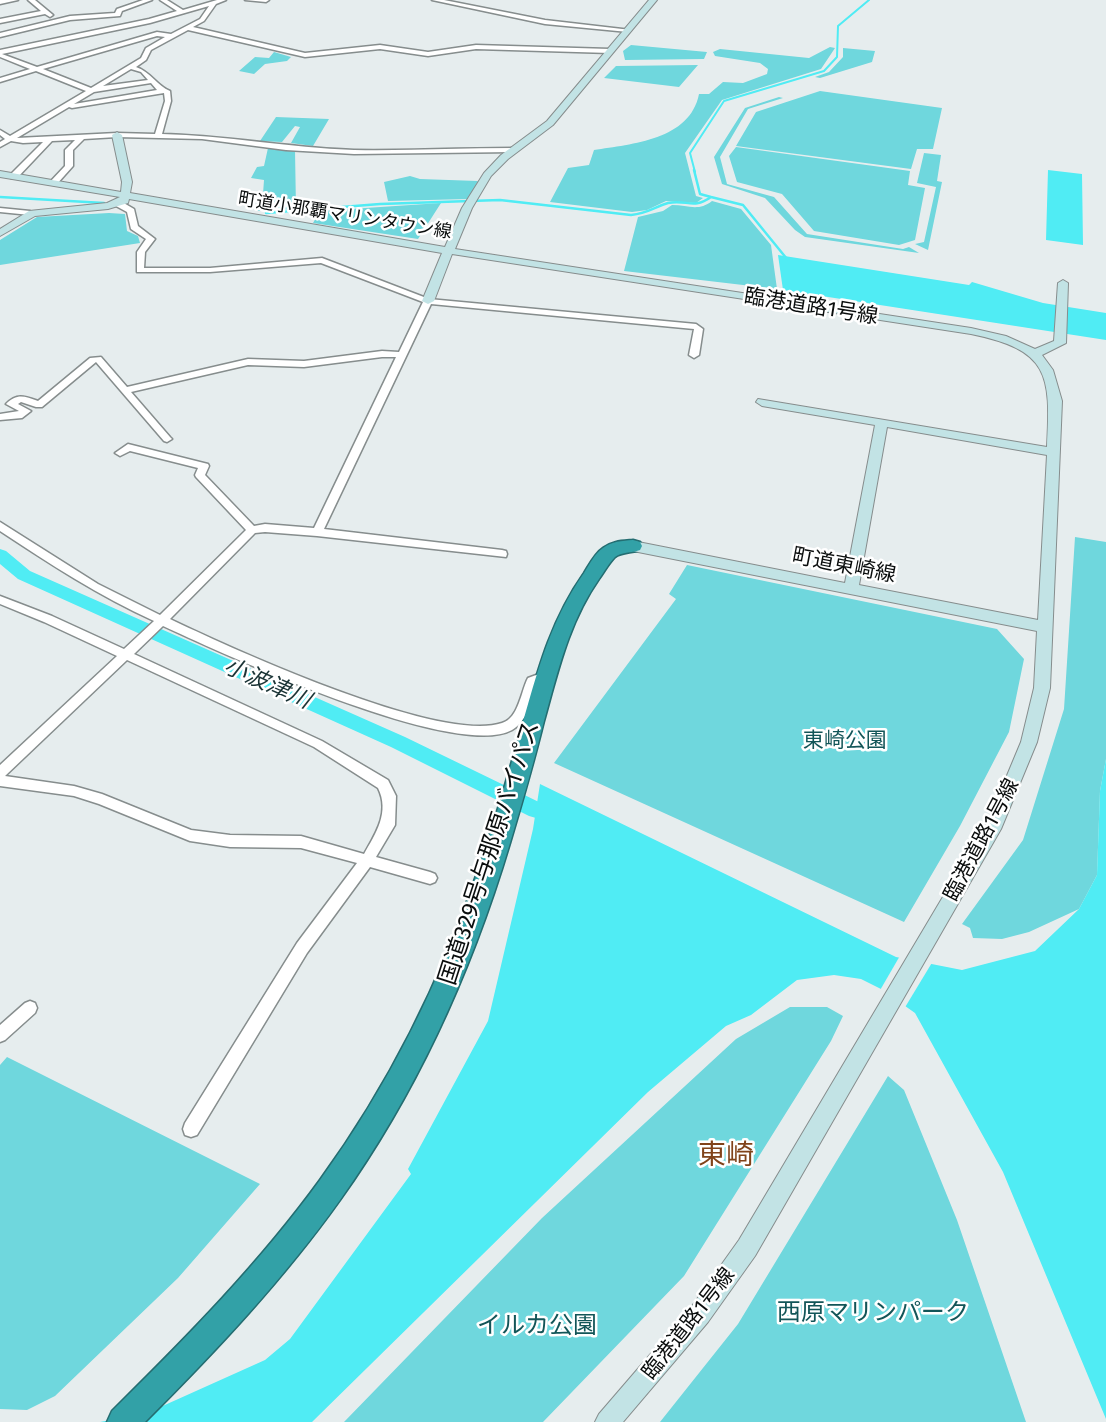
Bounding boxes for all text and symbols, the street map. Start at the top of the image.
street label: 町道小那覇マリンタウン線 [237,188,453,244]
street label: 臨港道路1号線 [742,284,880,330]
street label: 町道東崎線 [790,544,898,588]
water label: 小波津川 [219,653,315,715]
street label: 国道329号与那原バイパス [434,717,546,989]
park label: 東崎公園 [803,728,887,754]
street label: 臨港道路1号線 [939,774,1025,906]
district label: 東崎 [698,1139,754,1173]
street label: 臨港道路1号線 [637,1263,741,1385]
park label: 西原マリンパーク [777,1299,969,1327]
park label: イルカ公園 [477,1312,597,1340]

